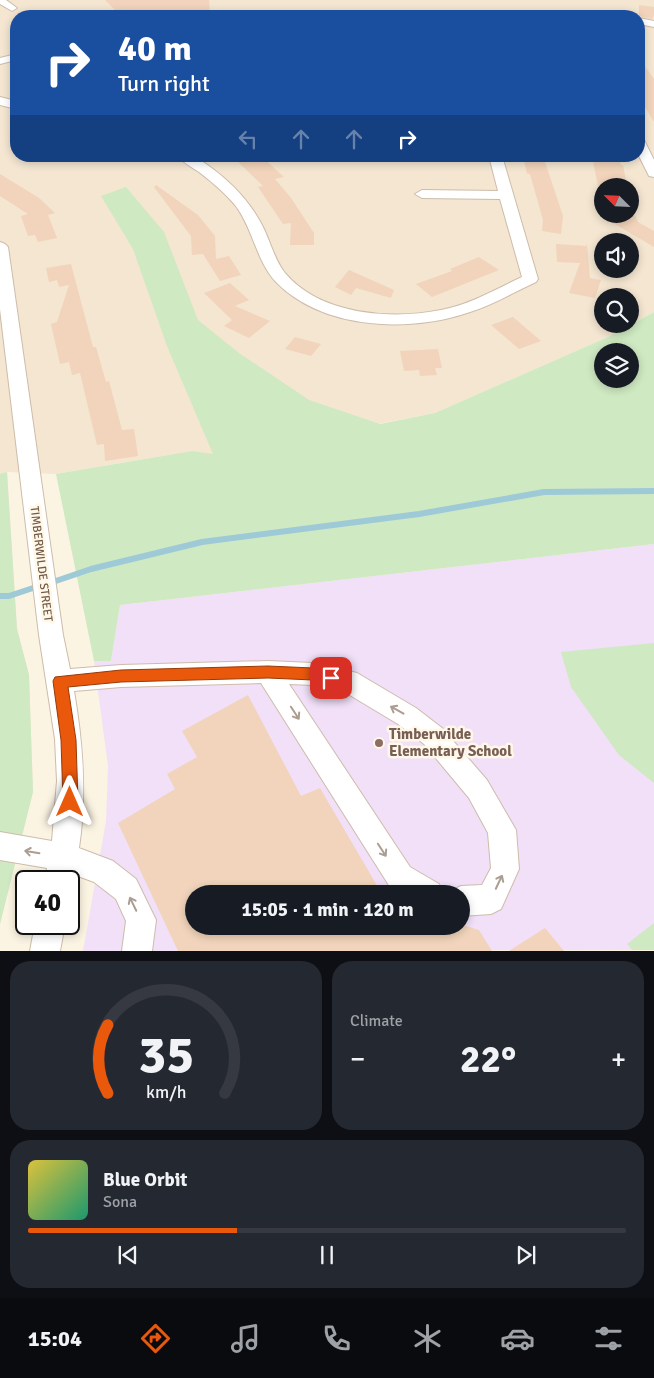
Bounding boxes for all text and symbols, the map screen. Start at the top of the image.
text: 40 m [118,27,192,70]
icon: right [35,30,100,95]
text: Turn right [118,70,210,97]
icon: left [234,125,262,153]
icon: ahead [287,125,315,153]
icon: ahead [340,125,368,153]
icon: right [393,125,421,153]
north arrow [594,178,639,222]
map controls [594,178,639,388]
button: sound [594,233,639,278]
button: search [594,288,639,333]
button: layers [594,343,639,388]
street label: TIMBERWILDE STREET [26,505,56,623]
pin [310,657,352,699]
icon: arrive [317,664,345,692]
one-way arrow [290,705,300,719]
one-way arrow [390,705,405,715]
place label: Timberwilde Elementary School [389,725,512,760]
marker: Timberwilde Elementary School [373,737,385,749]
position arrow [43,775,95,827]
one-way arrow [378,842,388,856]
one-way arrow [24,846,40,856]
speed limit sign: 40 [15,870,80,935]
one-way arrow [495,875,504,890]
one-way arrow [128,897,138,912]
text: 15:05 · 1 min · 120 m [241,898,414,922]
text: Climate [350,1011,403,1031]
text: 35 [138,1023,194,1087]
text: 22° [460,1036,516,1083]
text: − [350,1042,365,1076]
text: + [611,1042,626,1076]
text: km/h [146,1081,186,1103]
text: Blue Orbit [103,1168,187,1192]
text: Sona [103,1192,137,1212]
icon: previous [114,1241,142,1269]
icon: pause [313,1241,341,1269]
icon: next [512,1241,540,1269]
icon: directions [138,1321,173,1356]
icon: music [228,1321,263,1356]
icon: phone [319,1321,354,1356]
icon: climate [410,1321,445,1356]
icon: car [500,1321,535,1356]
icon: filters [591,1321,626,1356]
text: 15:04 [28,1325,82,1352]

